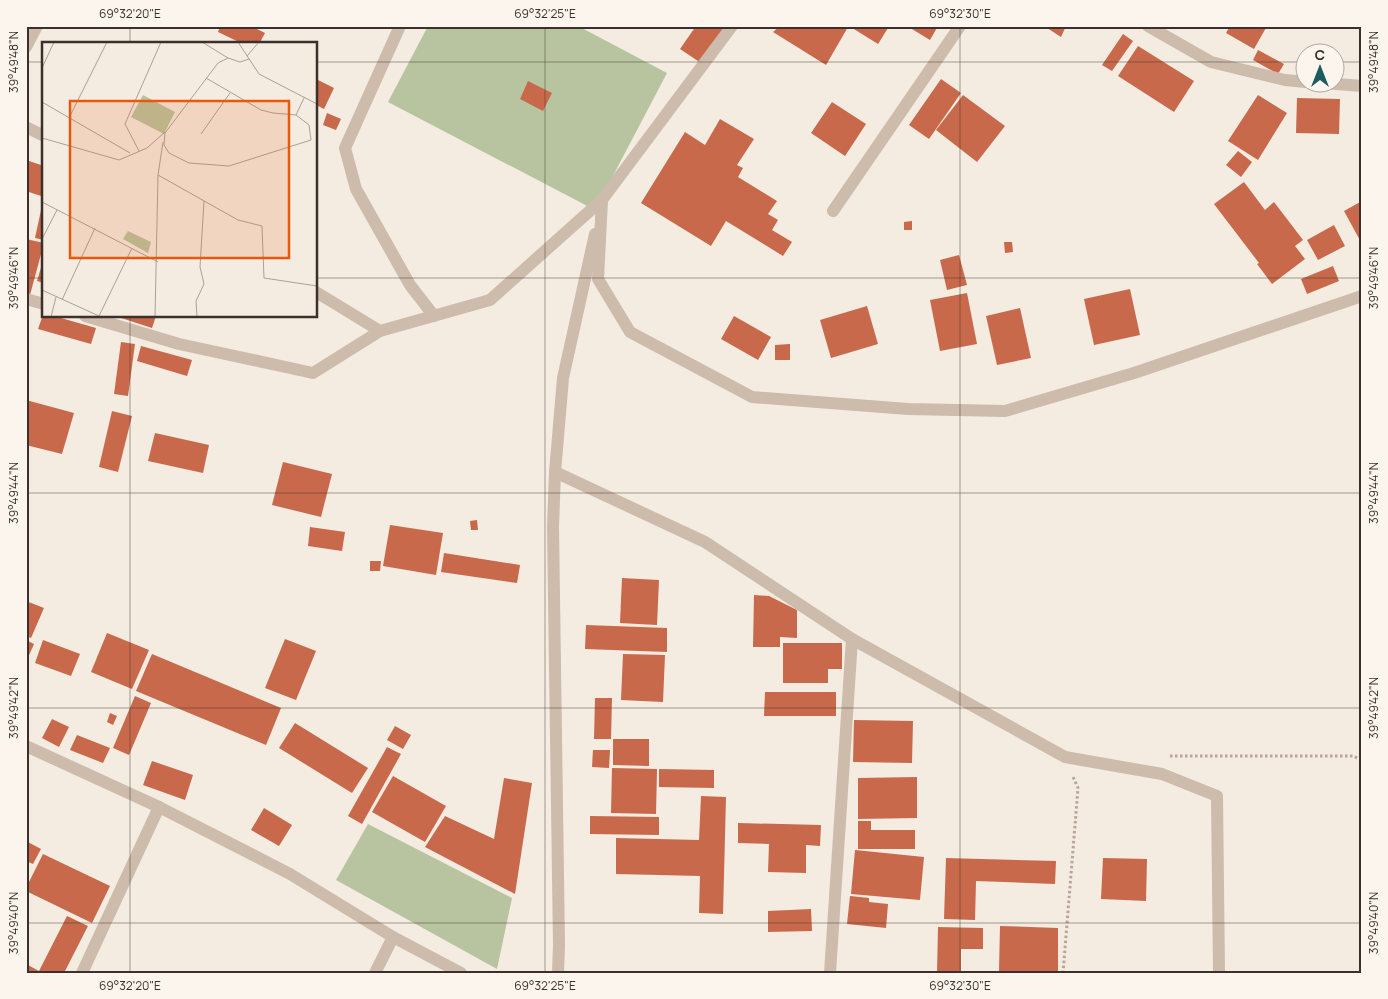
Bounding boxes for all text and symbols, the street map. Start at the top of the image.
text: 69°32'20"E [99,5,161,22]
text: 69°32'25"E [514,5,576,22]
text: 69°32'30"E [929,5,991,22]
text: 39°49'48"N [5,31,22,93]
text: 39°49'48"N [1365,31,1382,93]
inset map [42,42,318,318]
north arrow [1296,42,1346,92]
text: С [1315,45,1325,64]
text: 39°49'46"N [5,247,22,309]
text: 39°49'46"N [1365,247,1382,309]
text: 39°49'44"N [5,462,22,524]
text: 39°49'44"N [1365,462,1382,524]
text: 39°49'42"N [5,677,22,739]
text: 39°49'42"N [1365,677,1382,739]
text: 39°49'40"N [5,892,22,954]
text: 39°49'40"N [1365,892,1382,954]
text: 69°32'20"E [99,977,161,994]
text: 69°32'25"E [514,977,576,994]
text: 69°32'30"E [929,977,991,994]

